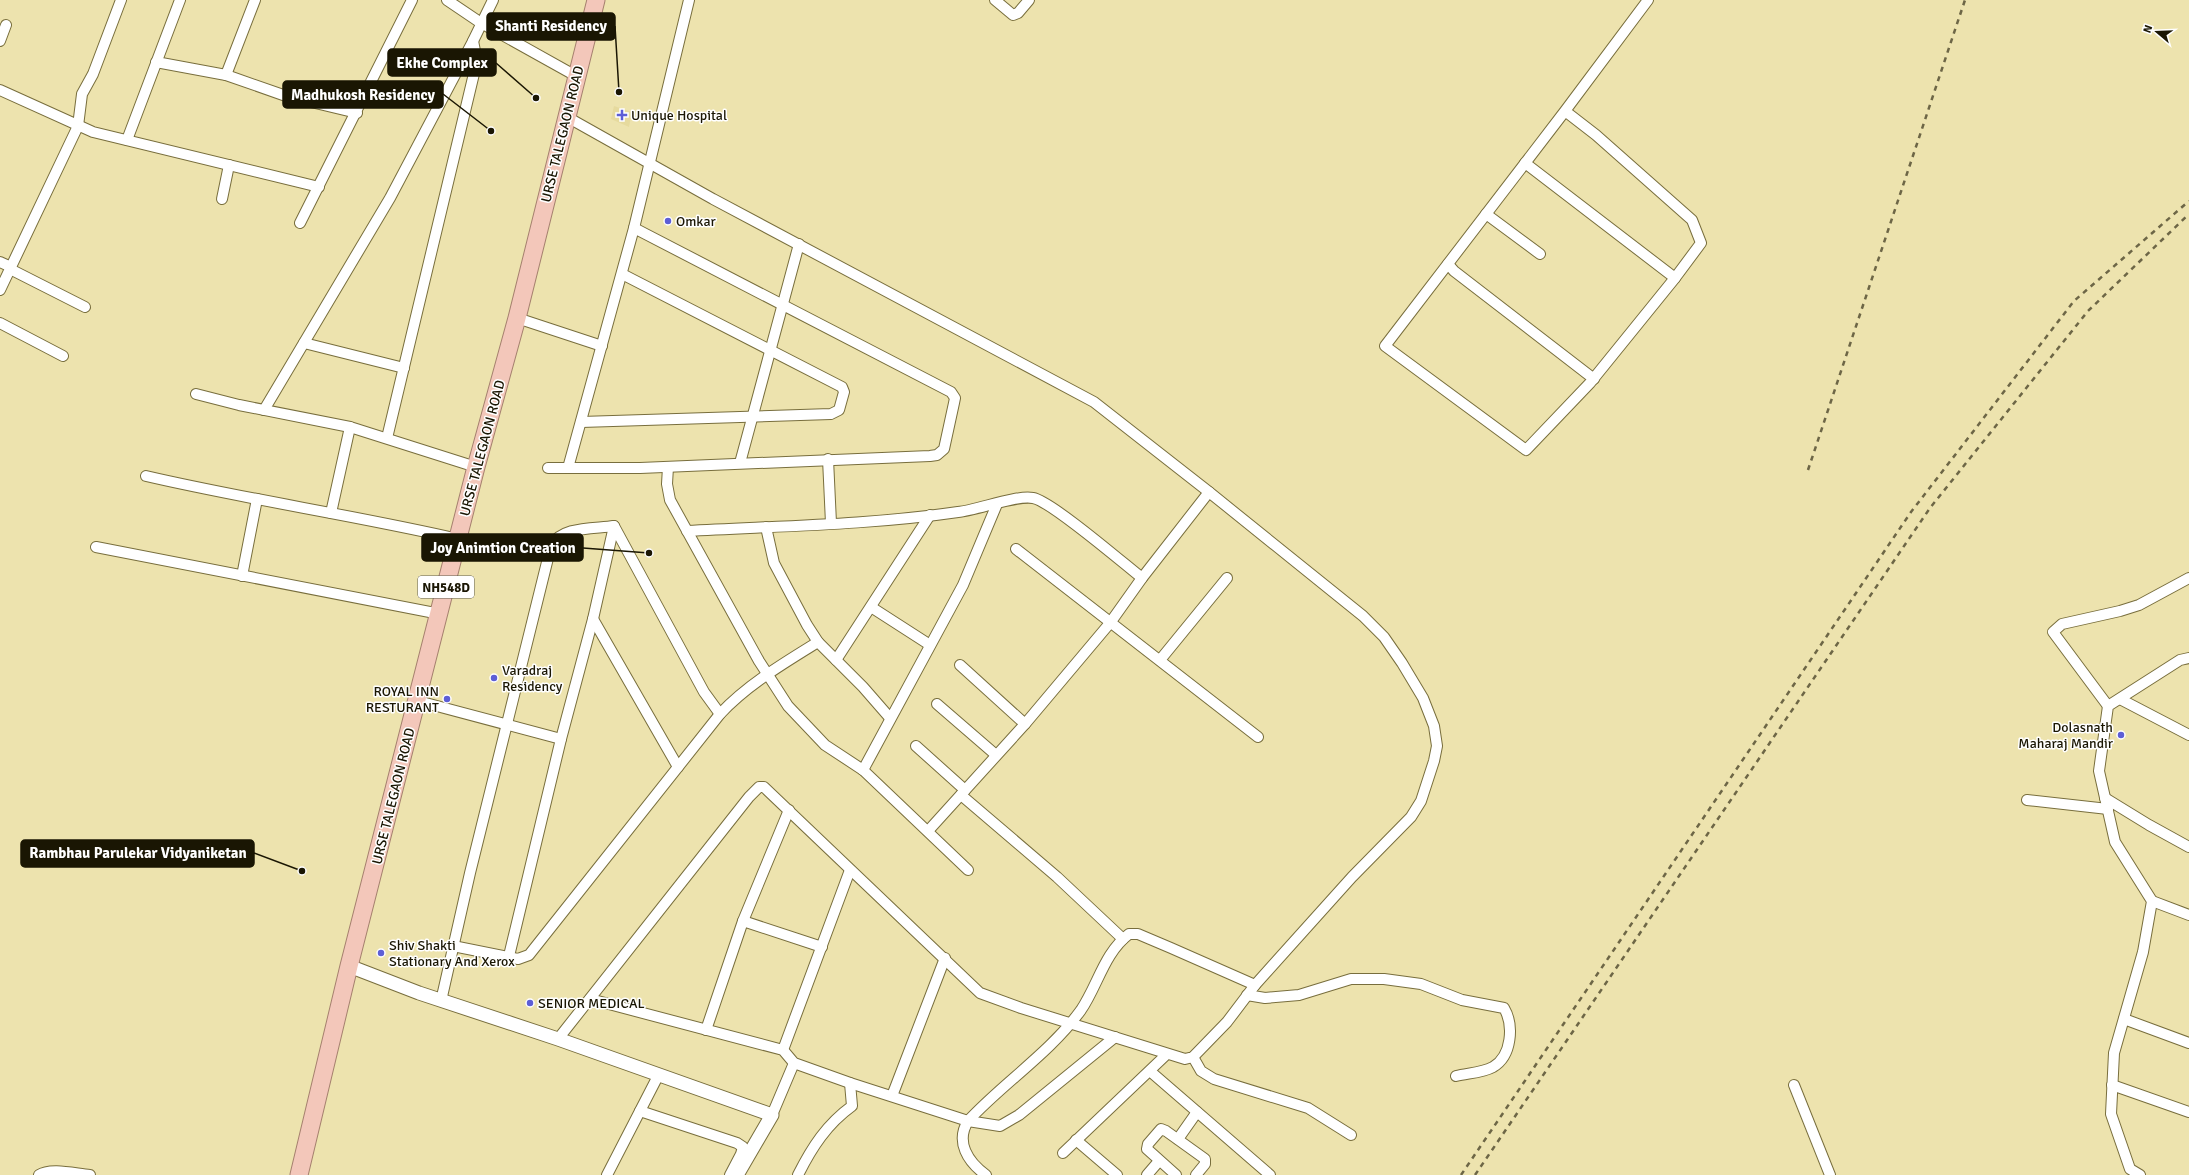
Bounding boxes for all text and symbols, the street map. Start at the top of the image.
north arrow [2137,12,2177,52]
callout: Shanti Residency [487,13,615,40]
text: Shanti Residency [495,17,607,35]
text: N [2141,23,2155,35]
callout: Ekhe Complex [388,49,496,76]
text: Ekhe Complex [396,54,489,72]
street label: URSE TALEGAON ROAD [537,64,588,204]
callout: Madhukosh Residency [283,81,443,108]
text: Madhukosh Residency [291,86,436,104]
place label: Unique Hospital [631,107,727,124]
marker: Unique Hospital [616,109,628,121]
place label: Omkar [676,213,716,230]
marker: Omkar [663,216,673,226]
street label: URSE TALEGAON ROAD [456,378,509,518]
callout: Joy Animtion Creation [422,534,583,561]
text: Joy Animtion Creation [430,539,576,557]
road number: NH548D [418,576,474,598]
place label: Varadraj Residency [502,662,563,695]
marker: Varadraj Residency [489,673,499,683]
place label: ROYAL INN RESTURANT [366,683,439,716]
marker: ROYAL INN RESTURANT [442,694,452,704]
place label: Dolasnath Maharaj Mandir [2018,719,2114,752]
street label: URSE TALEGAON ROAD [368,726,419,866]
marker: Dolasnath Maharaj Mandir [2116,730,2126,740]
callout: Rambhau Parulekar Vidyaniketan [21,840,254,867]
text: Rambhau Parulekar Vidyaniketan [29,844,247,862]
place label: Shiv Shakti Stationary And Xerox [389,937,515,970]
marker: Shiv Shakti Stationary And Xerox [376,948,386,958]
place label: SENIOR MEDICAL [538,995,645,1012]
marker: SENIOR MEDICAL [525,998,535,1008]

